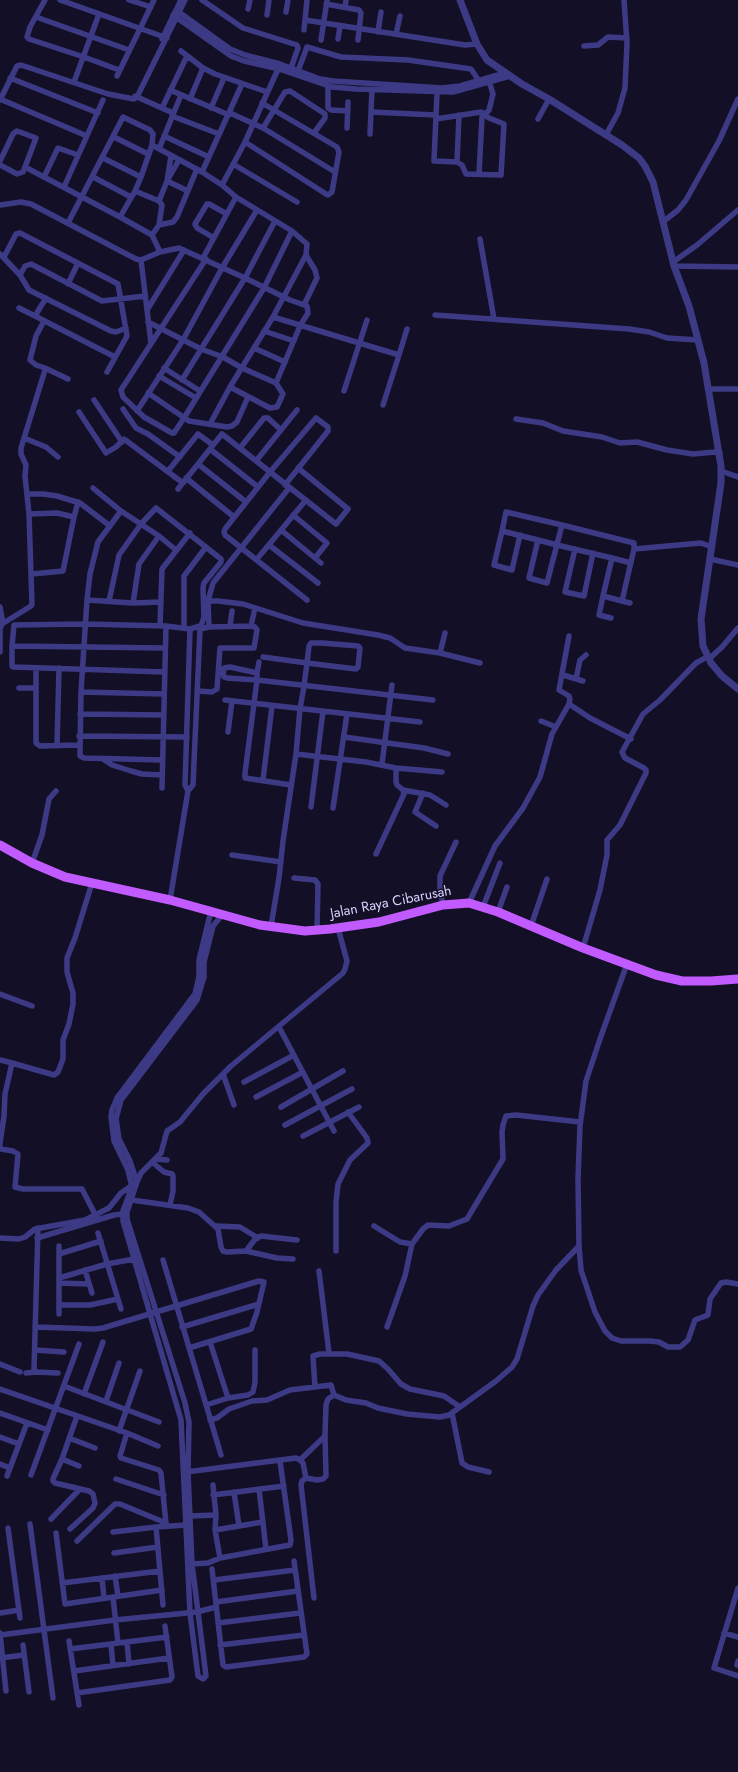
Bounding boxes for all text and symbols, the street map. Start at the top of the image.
street label: Jalan Raya Cibarusah [329,883,453,923]

